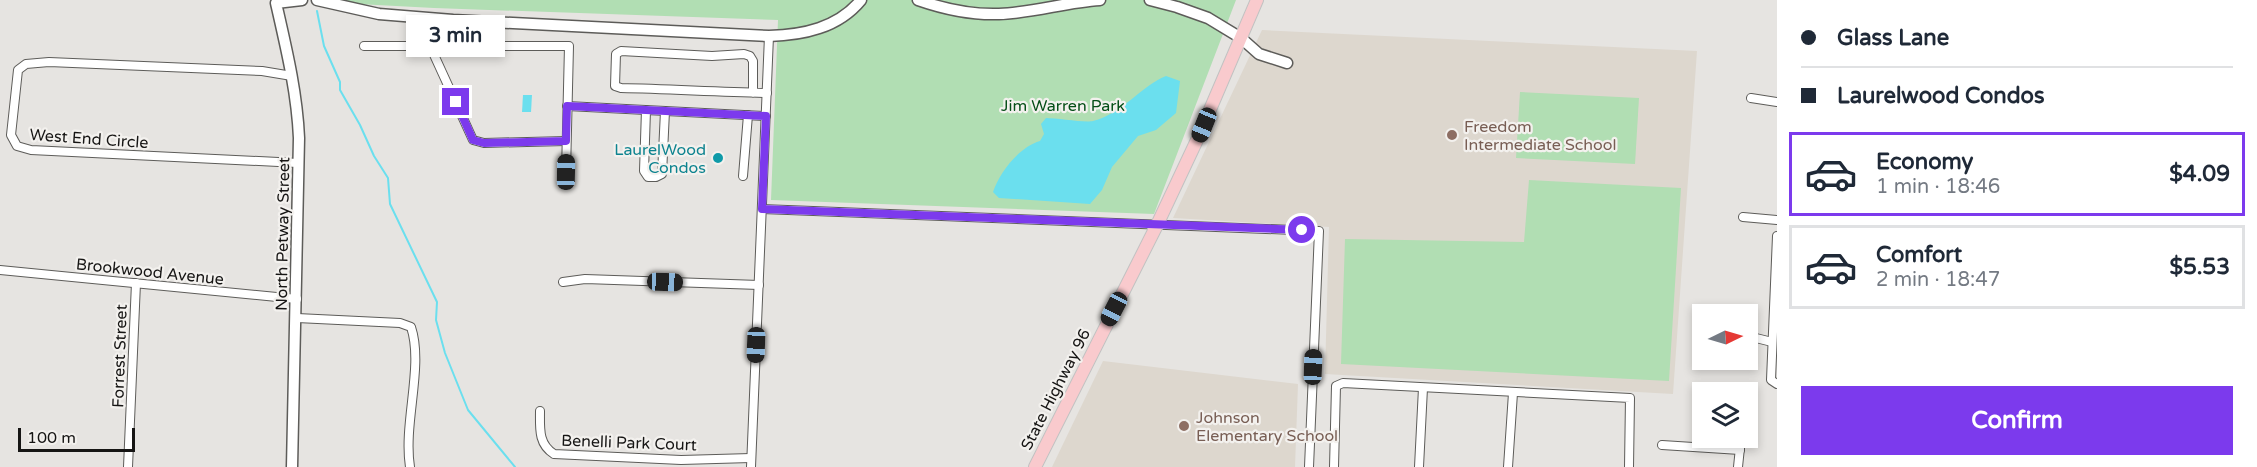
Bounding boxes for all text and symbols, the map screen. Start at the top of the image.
callout: 3 min [406,15,506,57]
text: 3 min [429,24,482,48]
text: Glass Lane [1837,25,1949,51]
text: Laurelwood Condos [1837,83,2045,109]
route end [442,88,469,115]
park label: Jim Warren Park [1001,96,1125,116]
car [1189,105,1219,145]
place label: Freedom Intermediate School [1464,117,1617,155]
street label: West End Circle [29,125,149,153]
marker: Freedom Intermediate School [1445,128,1459,142]
place label: LaurelWood Condos [614,140,706,178]
icon: car [1804,147,1858,201]
text: Economy [1876,149,1973,175]
marker: LaurelWood Condos [711,151,725,165]
car [557,154,575,190]
street label: North Petway Street [272,157,294,311]
text: $4.09 [2169,161,2230,187]
text: 1 min · 18:46 [1876,175,2000,199]
route start [1288,216,1315,243]
icon: car [1804,240,1858,294]
text: Comfort [1876,242,1962,268]
street label: Brookwood Avenue [75,254,225,290]
text: $5.53 [2169,254,2230,280]
text: 2 min · 18:47 [1876,268,2000,292]
car [647,272,683,292]
car [1098,289,1130,329]
street label: Forrest Street [108,304,132,408]
north arrow [1692,304,1758,370]
map controls [1692,304,1758,448]
street label: State Highway 96 [1017,325,1095,453]
car [746,327,766,363]
car [1303,349,1323,385]
button: layers [1692,382,1758,448]
button: Confirm [1801,386,2233,455]
place label: Johnson Elementary School [1196,408,1338,446]
marker: Johnson Elementary School [1177,419,1191,433]
scale bar [18,425,135,452]
text: 100 m [27,428,76,448]
street label: Benelli Park Court [561,431,697,455]

